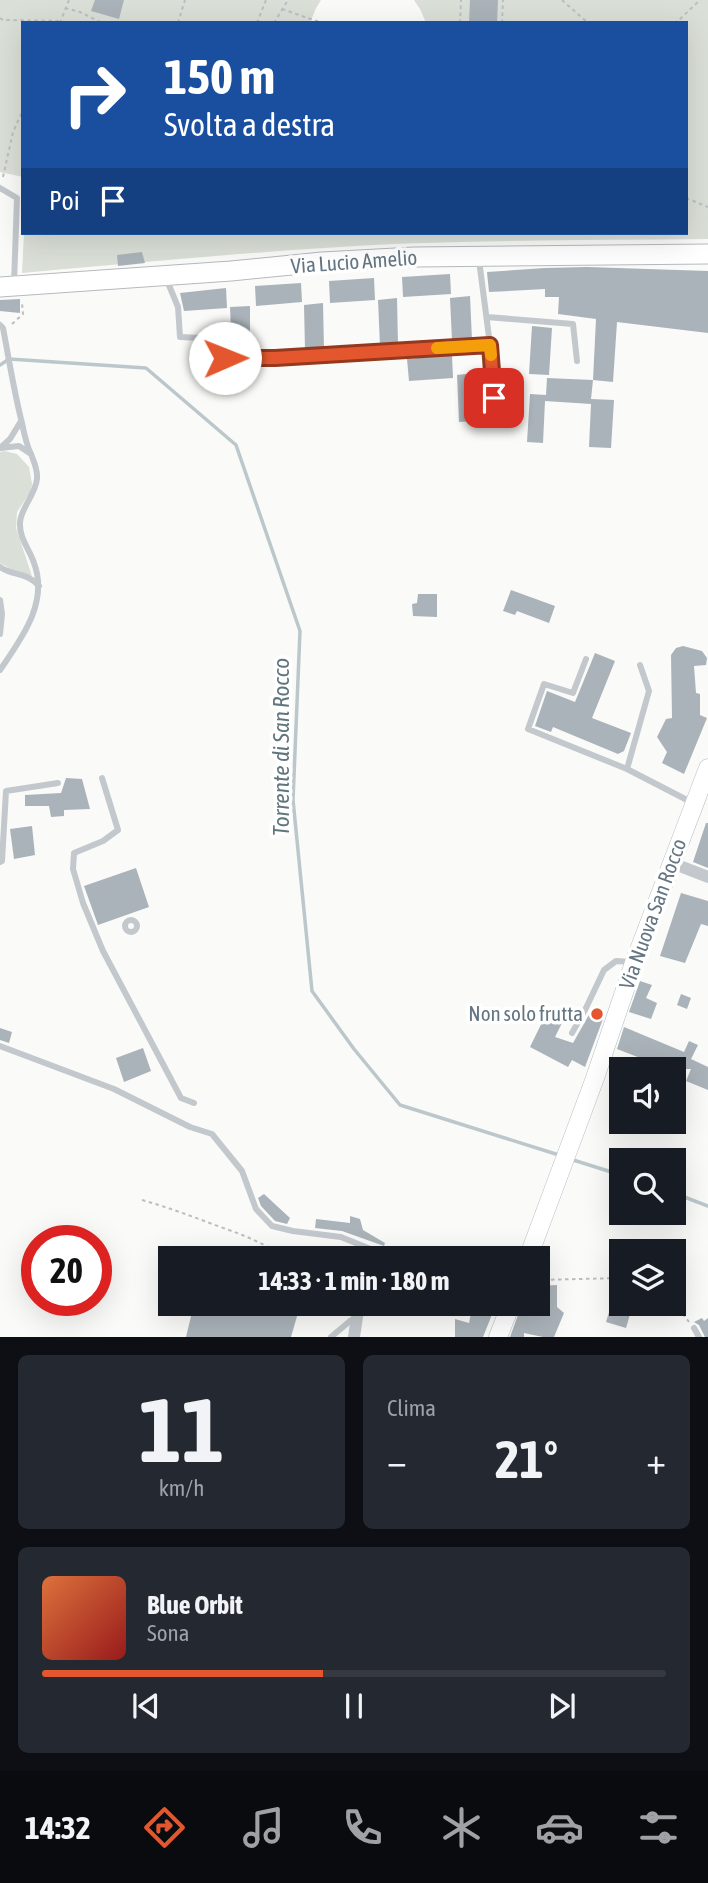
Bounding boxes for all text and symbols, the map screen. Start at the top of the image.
text: 150 m [164,48,275,104]
icon: right [49,49,140,140]
text: Svolta a destra [164,106,335,143]
icon: arrive [94,182,132,220]
text: Poi [49,186,80,216]
street label: Via Lucio Amelio [290,245,418,277]
position arrow [188,321,262,395]
pin [464,368,524,428]
icon: arrive [475,379,513,417]
water label: Torrente di San Rocco [268,658,294,836]
street label: Via Nuova San Rocco [614,835,690,992]
place label: Non solo frutta [468,1001,583,1025]
marker: Non solo frutta [589,1006,605,1022]
map controls [609,1057,686,1316]
button: sound [609,1057,686,1134]
button: search [609,1148,686,1225]
speed limit sign: 20 [21,1225,112,1316]
button: layers [609,1239,686,1316]
text: 14:33 · 1 min · 180 m [259,1266,449,1296]
text: 11 [139,1377,224,1481]
text: Clima [387,1395,436,1421]
text: 21° [495,1429,558,1489]
text: − [387,1439,407,1482]
text: + [646,1439,666,1482]
text: km/h [159,1475,204,1501]
text: Blue Orbit [147,1590,243,1620]
text: Sona [147,1620,189,1646]
icon: previous [127,1687,165,1725]
icon: pause [335,1687,373,1725]
icon: next [543,1687,581,1725]
icon: directions [140,1803,189,1852]
icon: music [239,1803,288,1852]
icon: phone [338,1803,387,1852]
icon: climate [437,1803,486,1852]
icon: car [535,1803,584,1852]
icon: filters [634,1803,683,1852]
text: 14:32 [25,1809,91,1846]

